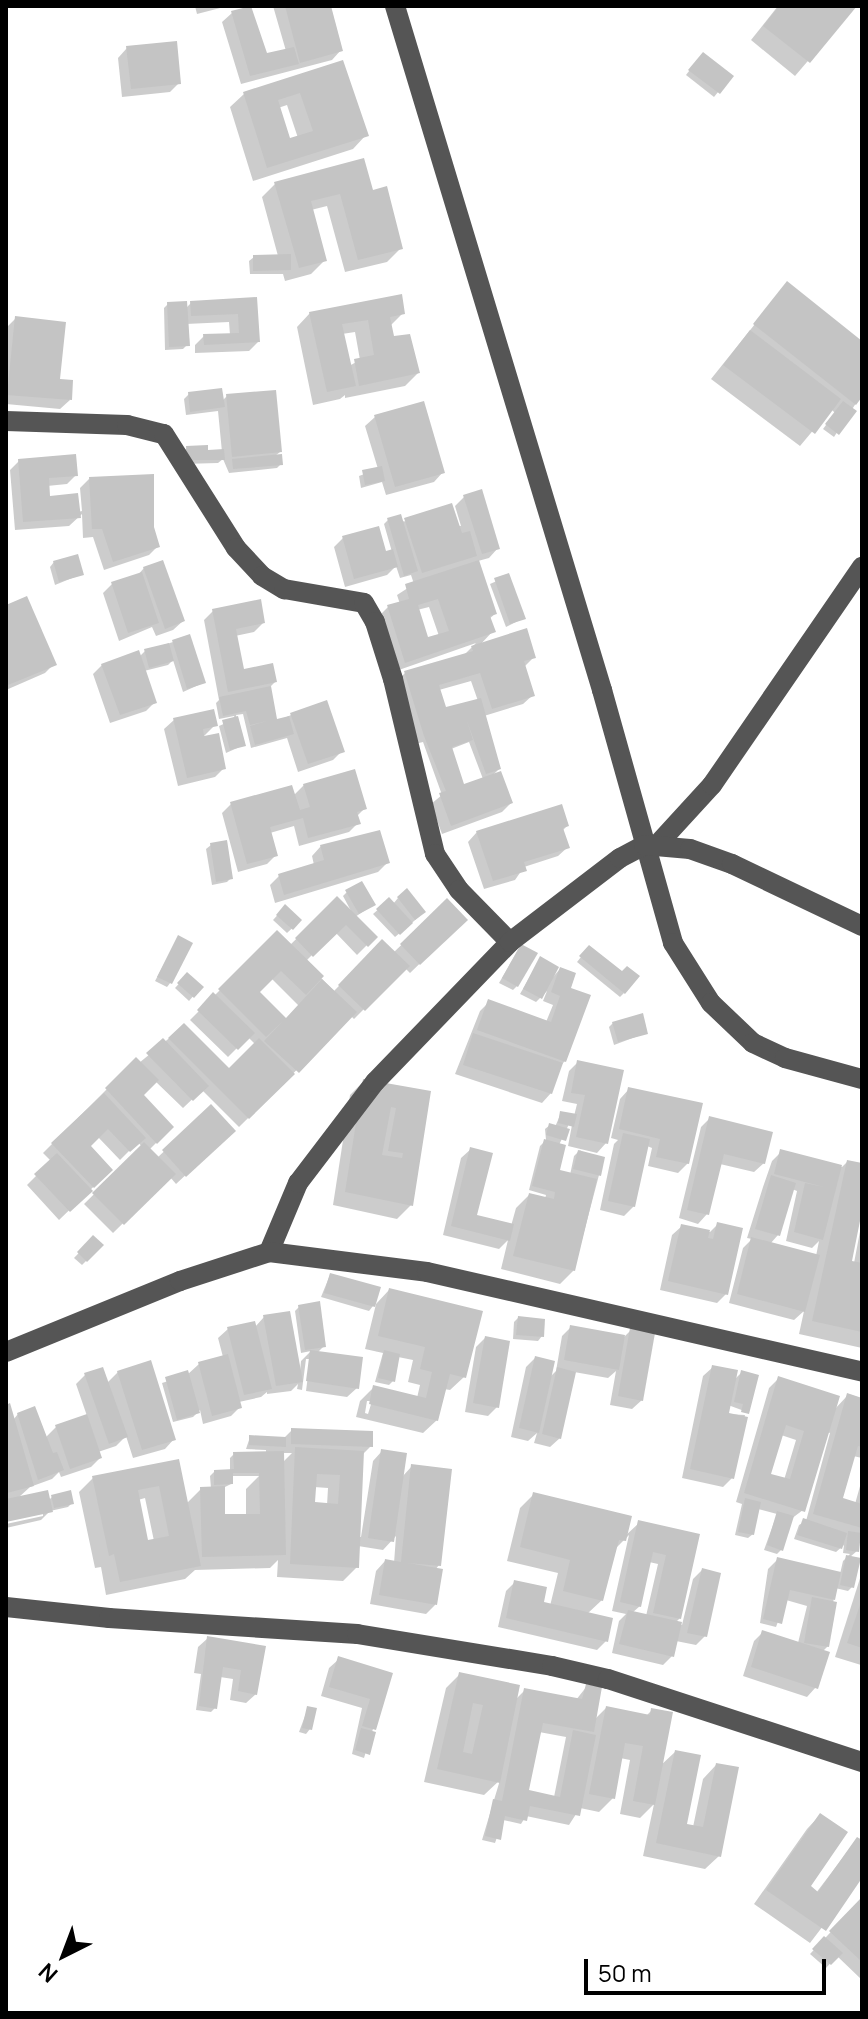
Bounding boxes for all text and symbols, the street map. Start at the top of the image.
north arrow [24,1915,104,1995]
scale bar [588,1943,830,1993]
text: N [32,1956,64,1989]
text: 50 m [598,1956,652,1989]

